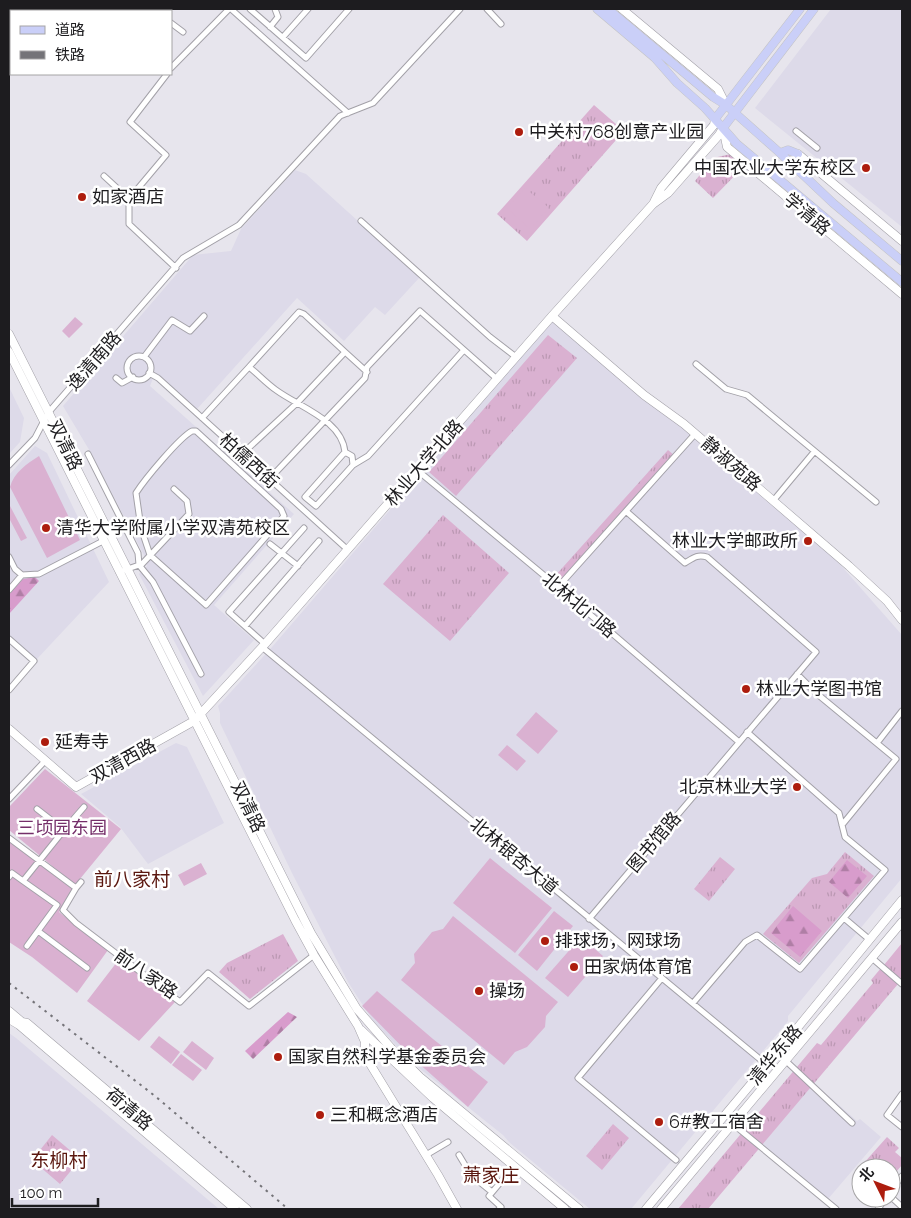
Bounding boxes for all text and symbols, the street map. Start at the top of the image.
legend [10,10,172,75]
text: 道路 [55,21,85,39]
text: 铁路 [55,46,85,64]
place label: 中关村768创意产业园 [529,121,704,142]
marker: 中关村768创意产业园 [513,126,525,138]
place label: 中国农业大学东校区 [694,157,856,178]
marker: 中国农业大学东校区 [860,162,872,174]
place label: 如家酒店 [92,186,164,207]
street label: 学清路 [780,188,835,239]
marker: 如家酒店 [76,191,88,203]
street label: 逸清南路 [62,327,125,395]
street label: 林业大学北路 [380,415,467,510]
street label: 双清路 [44,416,87,474]
street label: 柏儒西街 [216,429,283,493]
street label: 静淑苑路 [697,432,765,495]
place label: 清华大学附属小学双清苑校区 [56,517,290,538]
marker: 清华大学附属小学双清苑校区 [40,522,52,534]
place label: 林业大学邮政所 [672,530,798,551]
marker: 林业大学邮政所 [802,535,814,547]
street label: 北林北门路 [538,568,621,642]
place label: 林业大学图书馆 [756,678,882,699]
marker: 林业大学图书馆 [740,683,752,695]
place label: 延寿寺 [55,731,109,752]
street label: 双清西路 [86,734,159,787]
marker: 延寿寺 [39,736,51,748]
place label: 北京林业大学 [679,776,787,797]
street label: 双清路 [227,778,270,836]
marker: 北京林业大学 [791,781,803,793]
street label: 图书馆路 [622,807,685,876]
street label: 北林银杏大道 [466,813,562,898]
park label: 三顷园东园 [17,817,107,838]
district label: 前八家村 [94,868,170,890]
place label: 排球场，网球场 [555,930,681,951]
marker: 排球场，网球场 [539,935,551,947]
street label: 前八家路 [111,944,182,1003]
place label: 田家炳体育馆 [584,956,692,977]
marker: 田家炳体育馆 [568,961,580,973]
place label: 操场 [489,980,525,1001]
marker: 操场 [473,985,485,997]
street label: 清华东路 [743,1020,806,1089]
place label: 国家自然科学基金委员会 [288,1046,486,1067]
marker: 国家自然科学基金委员会 [272,1051,284,1063]
street label: 荷清路 [102,1083,157,1134]
place label: 三和概念酒店 [330,1104,438,1125]
marker: 三和概念酒店 [314,1109,326,1121]
place label: 6#教工宿舍 [669,1111,764,1132]
marker: 6#教工宿舍 [653,1116,665,1128]
district label: 东柳村 [30,1149,88,1171]
north arrow [851,1158,901,1208]
district label: 萧家庄 [462,1164,520,1186]
text: 北 [856,1164,877,1185]
scale bar [12,1176,99,1208]
text: 100 m [20,1184,62,1202]

